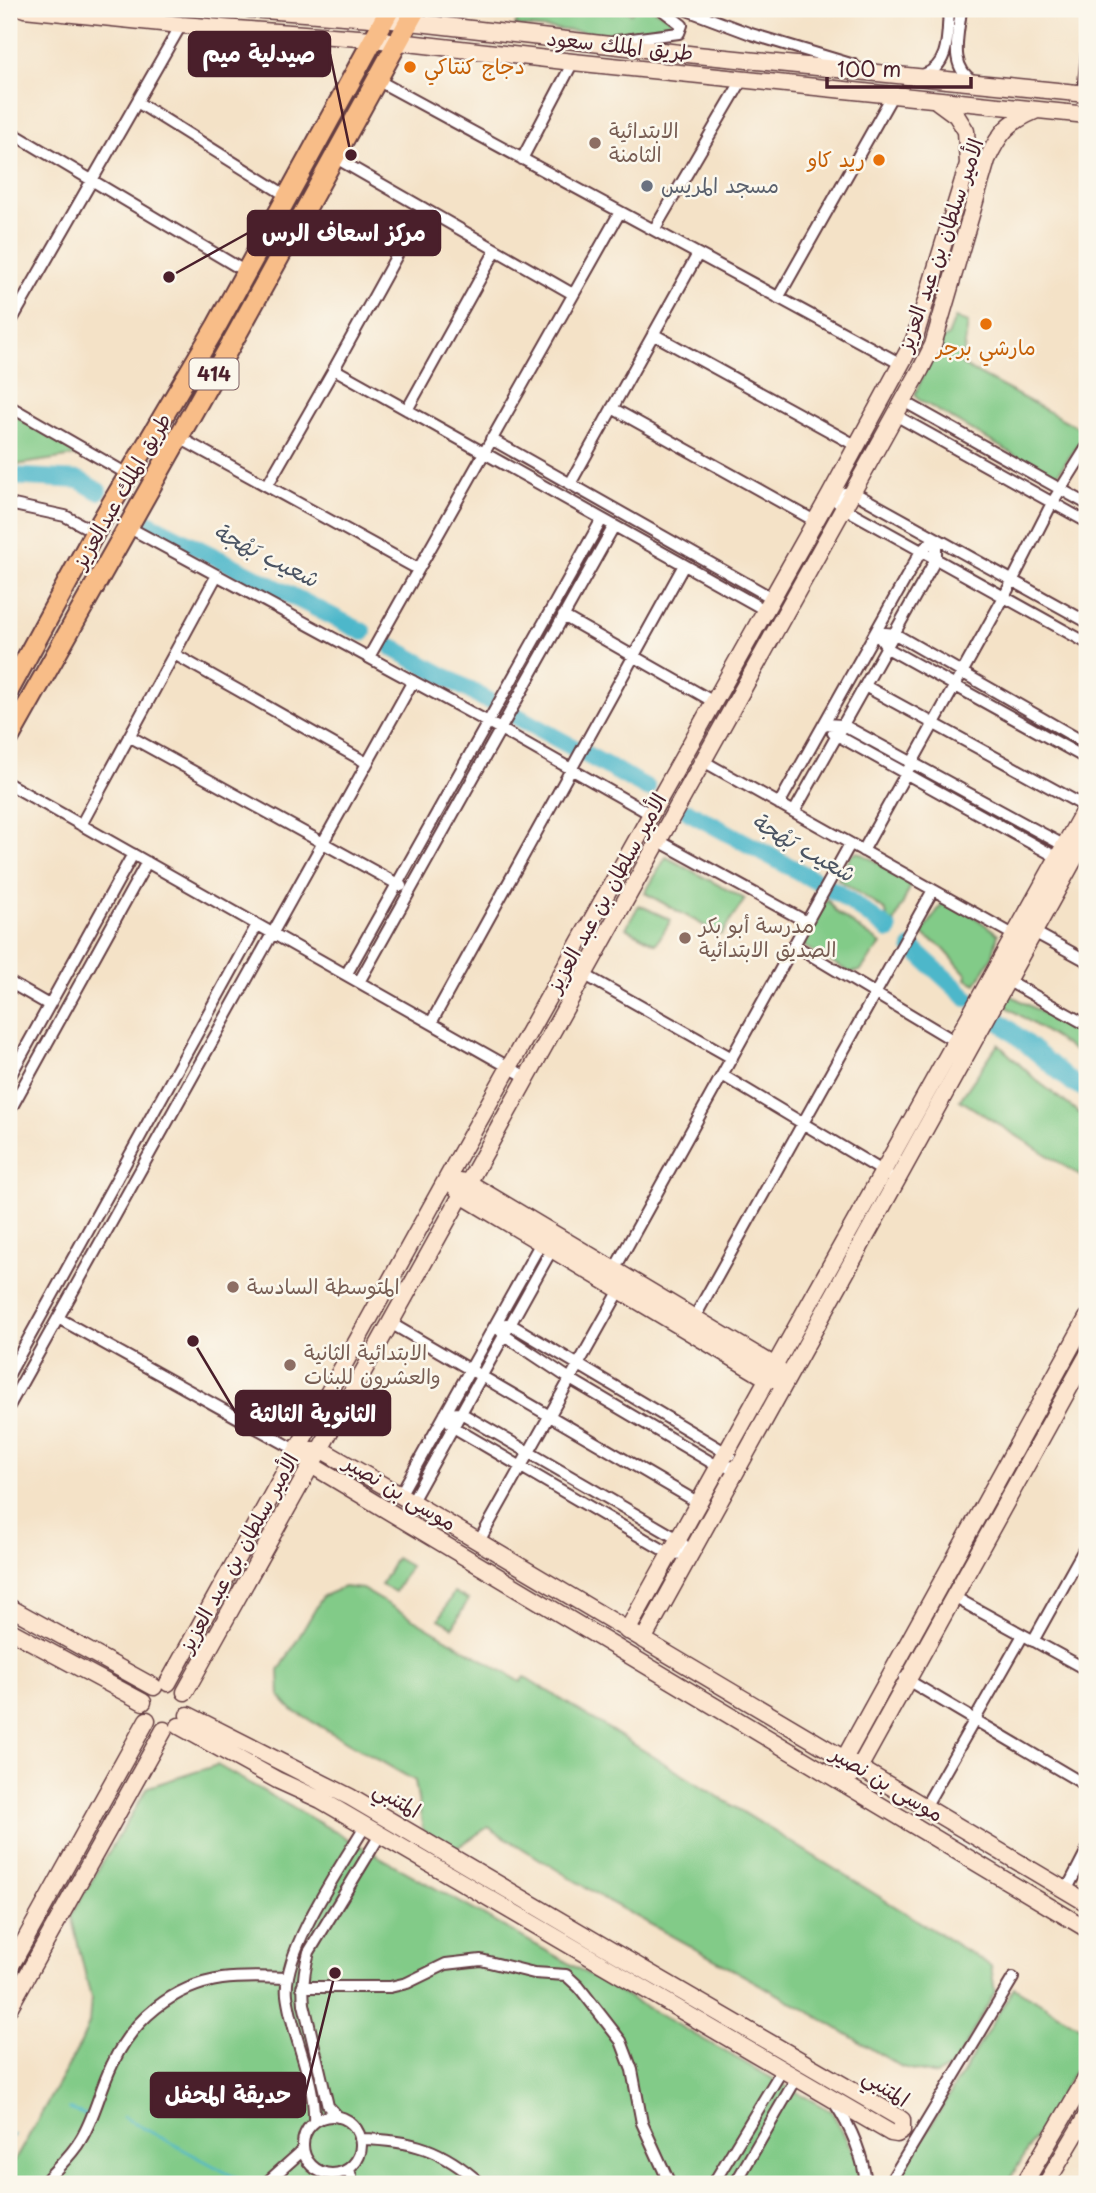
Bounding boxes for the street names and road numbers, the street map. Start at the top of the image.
street label: طريق الملك سعود [545,20,695,68]
street label: الأمير سلطان بن عبد العزيز [887,133,991,357]
road number: 414 [190,358,238,390]
street label: طريق الملك عبدالعزيز [62,406,178,576]
street label: الأمير سلطان بن عبد العزيز [536,786,673,999]
street label: موسى بن نصير [337,1444,463,1538]
street label: الأمير سلطان بن عبد العزيز [168,1446,305,1659]
street label: موسى بن نصير [824,1735,950,1829]
street label: المتنبي [366,1772,428,1829]
street label: المتنبي [855,2059,917,2118]

